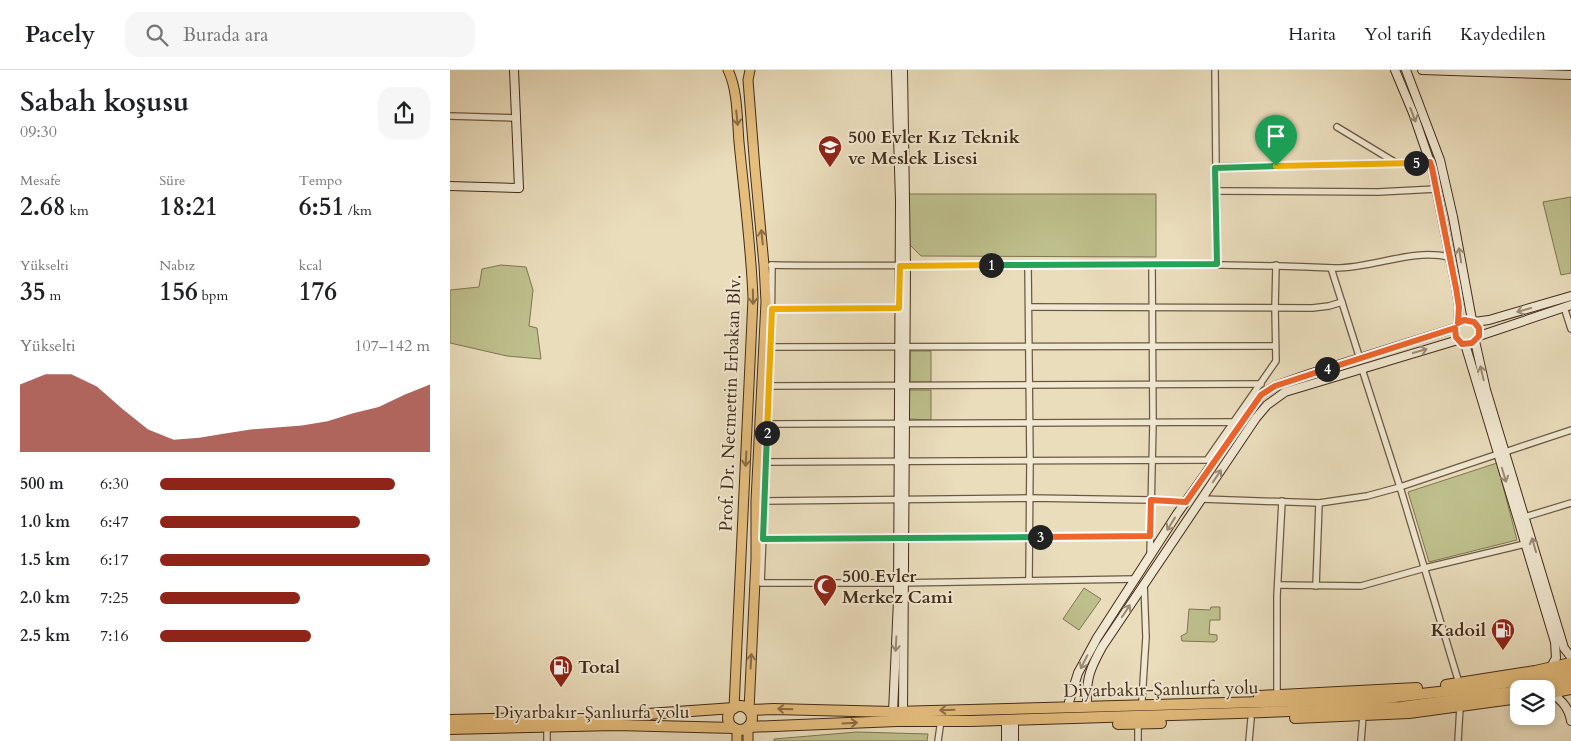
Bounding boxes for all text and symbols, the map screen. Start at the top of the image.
search box [125,12,475,57]
text: Pacely [25,18,95,51]
icon: search [143,21,171,49]
text: Burada ara [183,22,268,48]
text: Harita [1288,22,1336,47]
text: Yol tarifi [1364,22,1432,47]
text: Kaydedilen [1460,22,1546,47]
text: Sabah koşusu [20,83,189,121]
button: share [378,87,430,139]
one-way arrow [1409,107,1418,122]
one-way arrow [732,109,742,125]
pin [1255,115,1297,166]
text: 09:30 [20,121,57,143]
icon: arrive [1262,122,1290,150]
place label: 500 Evler Kız Teknik ve Meslek Lisesi [848,125,1021,171]
school or university icon: 500 Evler Kız Teknik ve Meslek Lisesi [817,134,843,168]
pin: 5 [1404,150,1428,176]
text: 5 [1413,154,1420,173]
text: Mesafe [20,171,61,190]
text: Süre [159,171,185,190]
text: Tempo [299,171,342,190]
text: 2.68 [20,190,66,224]
text: 18:21 [159,190,218,224]
text: 6:51 [299,190,344,224]
text: km [66,201,89,220]
text: /km [344,201,372,220]
one-way arrow [757,229,766,245]
one-way arrow [1455,248,1465,264]
pin: 1 [978,252,1004,278]
text: Yükselti [20,256,69,275]
text: Nabız [159,256,195,275]
text: kcal [299,256,322,275]
text: 1 [988,256,995,275]
street label: Prof. Dr. Necmettin Erbakan Blv. [714,274,747,532]
text: 35 [20,275,46,309]
text: 156 [159,275,198,309]
text: 176 [299,275,337,309]
text: m [46,286,61,305]
text: bpm [198,286,228,305]
one-way arrow [748,288,758,305]
one-way arrow [1517,305,1533,315]
text: Yükselti [20,335,76,357]
text: 107–142 m [354,335,430,357]
one-way arrow [1411,346,1427,356]
pin: 4 [1314,356,1340,382]
text: 4 [1324,360,1331,379]
one-way arrow [1477,365,1486,381]
pin: 2 [754,420,780,446]
text: 2 [764,424,771,443]
one-way arrow [741,451,750,467]
one-way arrow [1500,466,1510,482]
one-way arrow [1212,470,1222,484]
text: 500 m [20,473,64,495]
text: 6:30 [100,473,129,495]
text: 1.0 km [20,511,70,533]
text: 6:47 [100,511,129,533]
one-way arrow [1166,517,1176,531]
pin: 3 [1028,524,1052,550]
text: 3 [1037,528,1044,547]
one-way arrow [1528,538,1538,554]
text: 1.5 km [20,549,70,571]
text: 6:17 [100,549,129,571]
place label: 500 Evler Merkez Cami [842,564,953,610]
mosque icon: 500 Evler Merkez Cami [812,573,838,607]
text: 2.0 km [20,587,70,609]
text: 7:25 [100,587,129,609]
one-way arrow [1121,604,1131,618]
fuel station icon: Kadoil [1490,617,1516,651]
place label: Kadoil [1431,618,1486,643]
text: 2.5 km [20,625,70,647]
text: 7:16 [100,625,129,647]
one-way arrow [891,635,900,651]
fuel station icon: Total [548,654,574,688]
one-way arrow [747,654,756,670]
one-way arrow [1079,654,1089,669]
place label: Total [578,655,620,680]
street label: Diyarbakır-Şanlıurfa yolu [1063,675,1259,704]
map controls [1510,680,1555,725]
button: layers [1510,680,1555,725]
street label: Diyarbakır-Şanlıurfa yolu [494,700,690,725]
one-way arrow [777,705,793,714]
one-way arrow [939,705,956,715]
one-way arrow [841,718,857,727]

